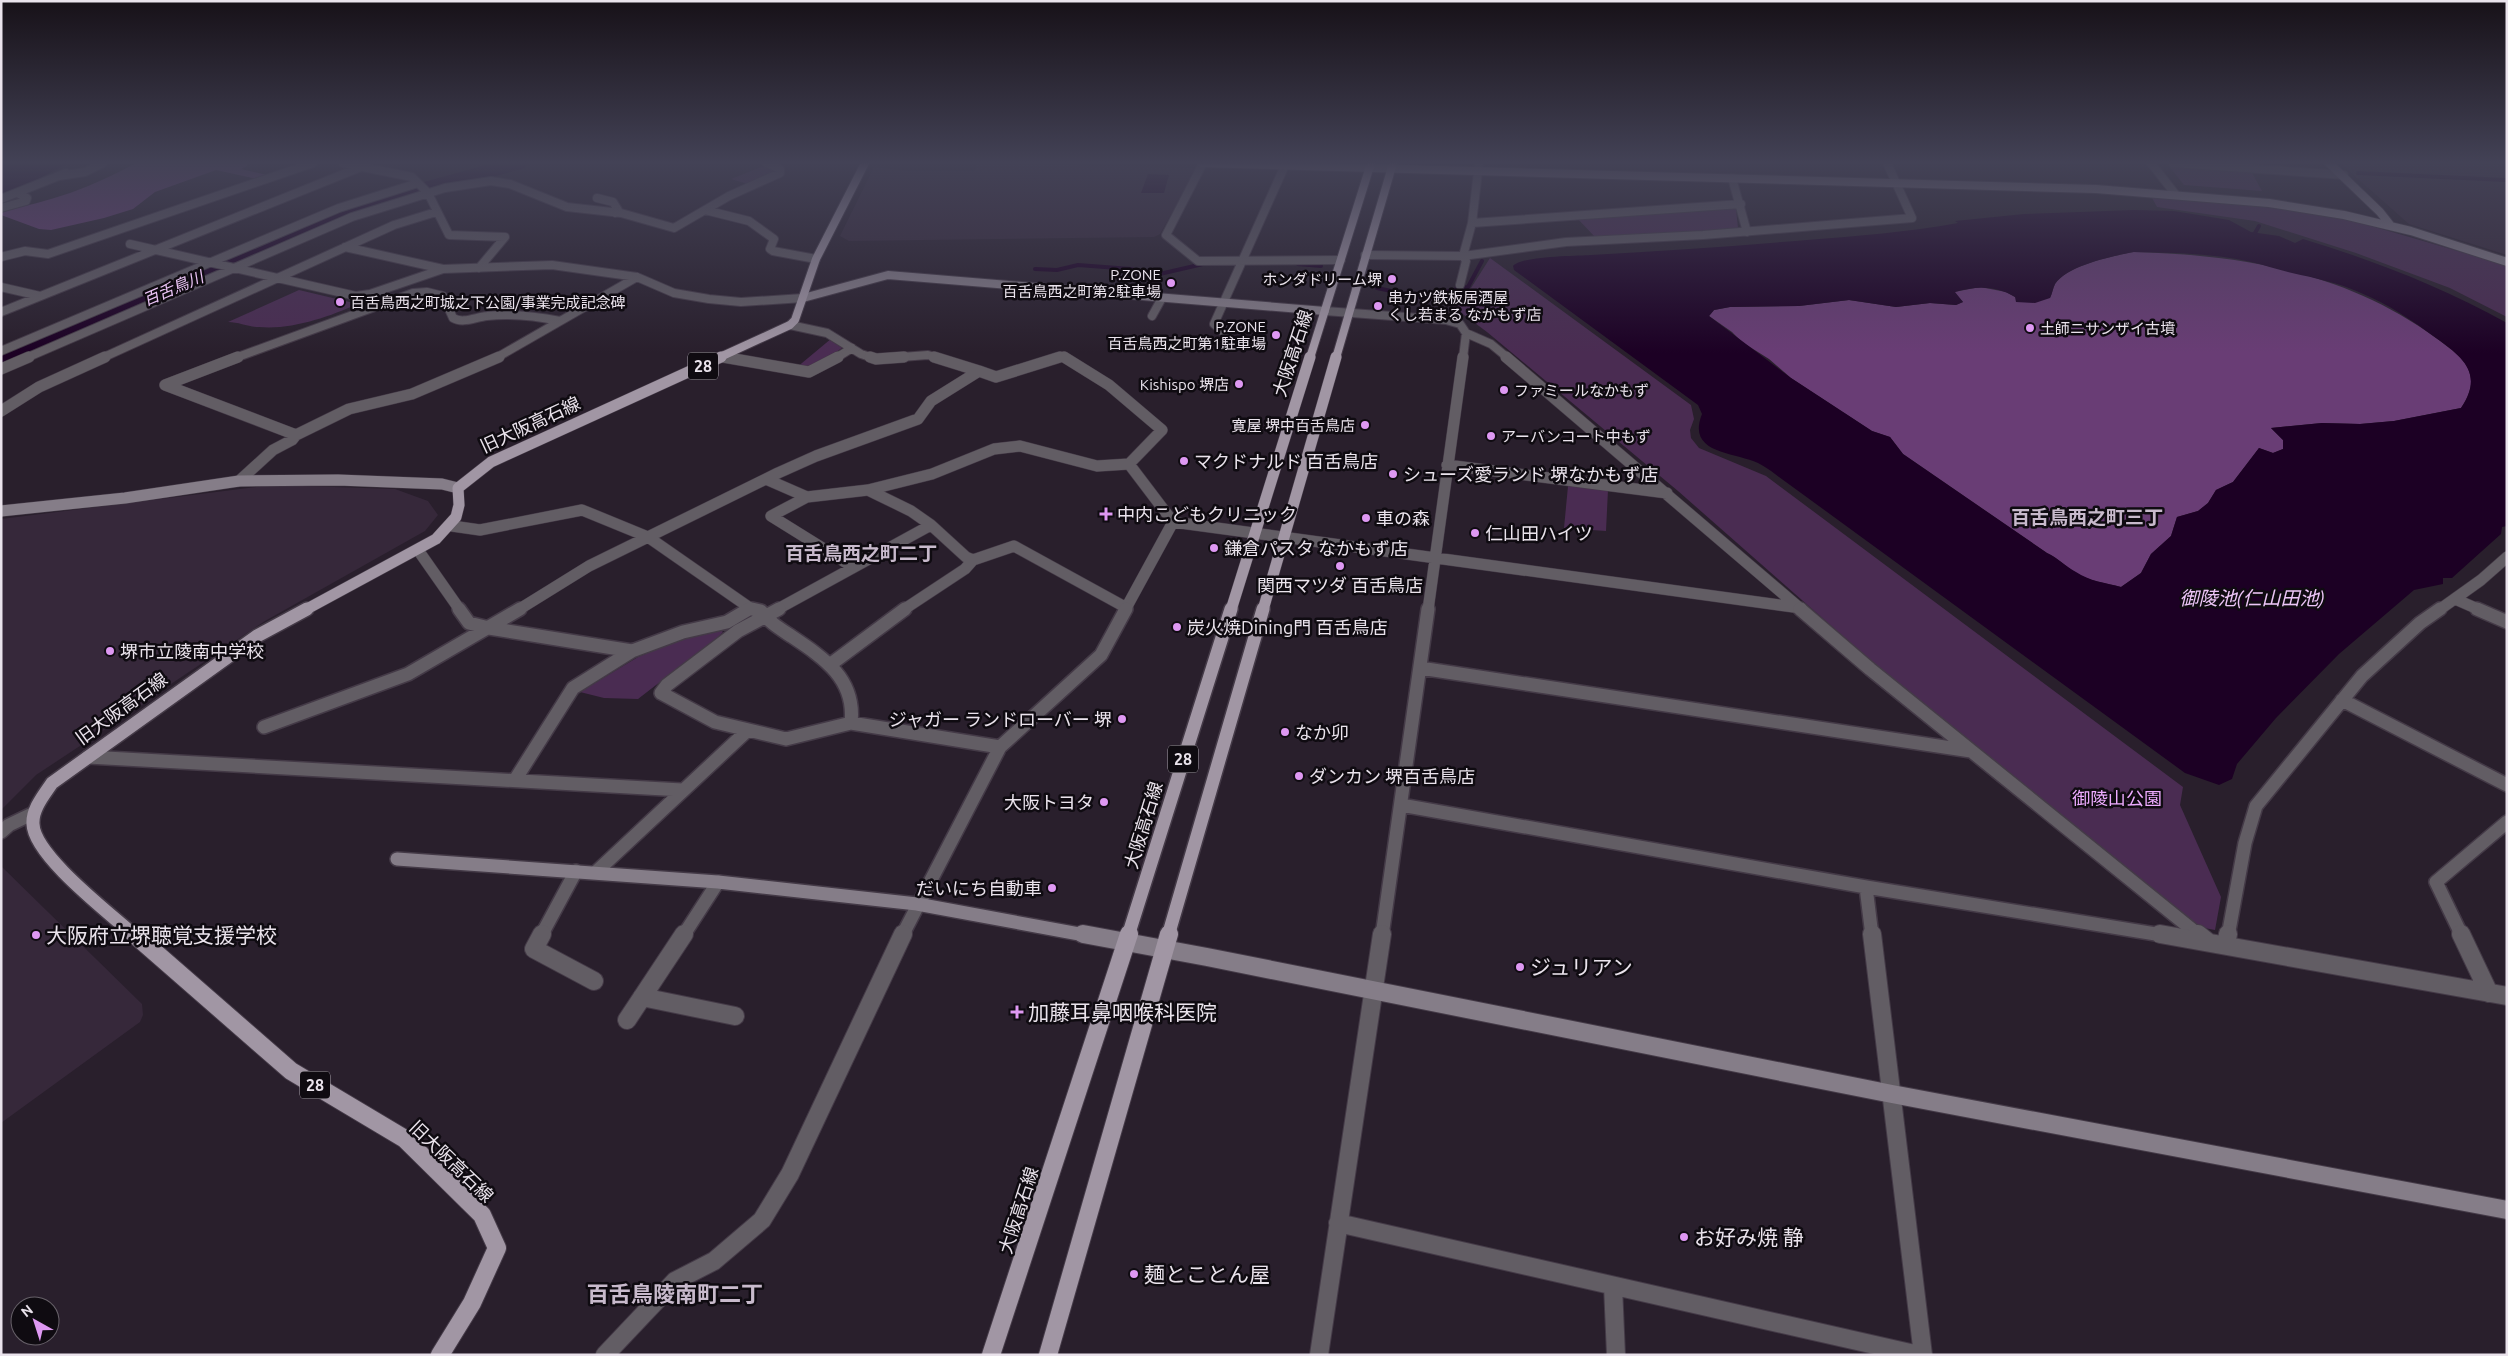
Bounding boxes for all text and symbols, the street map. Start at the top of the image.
water label: 百舌鳥川 [140,266,208,309]
place label: P.ZONE 百舌鳥西之町第2駐車場 [1003,266,1161,300]
place label: ホンダドリーム堺 [1262,271,1382,288]
marker: ホンダドリーム堺 [1386,273,1398,285]
marker: P.ZONE 百舌鳥西之町第2駐車場 [1165,277,1177,289]
place label: 串カツ鉄板居酒屋 くし若まる なかもず店 [1388,289,1541,323]
place label: 百舌鳥西之町城之下公園/事業完成記念碑 [350,294,626,311]
marker: 百舌鳥西之町城之下公園/事業完成記念碑 [334,296,346,308]
marker: 串カツ鉄板居酒屋 くし若まる なかもず店 [1372,300,1384,312]
street label: 大阪高石線 [1269,307,1315,399]
place label: P.ZONE 百舌鳥西之町第1駐車場 [1108,318,1266,352]
place label: 土師ニサンザイ古墳 [2040,320,2175,337]
marker: 土師ニサンザイ古墳 [2024,322,2036,334]
marker: P.ZONE 百舌鳥西之町第1駐車場 [1270,329,1282,341]
road number: 28 [688,352,718,380]
place label: Kishispo 堺店 [1140,376,1229,393]
marker: Kishispo 堺店 [1233,378,1245,390]
place label: ファミールなかもず [1514,382,1649,399]
marker: ファミールなかもず [1498,384,1510,396]
street label: 旧大阪高石線 [477,392,583,456]
place label: 寛屋 堺中百舌鳥店 [1232,417,1355,434]
marker: 寛屋 堺中百舌鳥店 [1359,419,1371,431]
place label: アーバンコート中もず [1501,428,1651,445]
marker: アーバンコート中もず [1485,430,1497,442]
place label: マクドナルド 百舌鳥店 [1194,451,1378,471]
marker: マクドナルド 百舌鳥店 [1178,455,1190,467]
place label: シューズ愛ランド 堺なかもず店 [1403,464,1658,484]
marker: シューズ愛ランド 堺なかもず店 [1387,468,1399,480]
place label: 中内こどもクリニック [1117,504,1297,524]
district label: 百舌鳥西之町三丁 [2011,506,2163,528]
marker: 中内こどもクリニック [1099,507,1113,521]
place label: 車の森 [1376,508,1430,528]
marker: 車の森 [1360,512,1372,524]
place label: 仁山田ハイツ [1485,523,1593,543]
marker: 仁山田ハイツ [1469,527,1481,539]
place label: 鎌倉パスタ なかもず店 [1224,538,1408,558]
district label: 百舌鳥西之町二丁 [785,542,937,564]
marker: 鎌倉パスタ なかもず店 [1208,542,1220,554]
marker: 関西マツダ 百舌鳥店 [1334,560,1346,572]
place label: 関西マツダ 百舌鳥店 [1257,575,1423,595]
water label: 御陵池(仁山田池) [2179,587,2325,609]
place label: 炭火焼Dining門 百舌鳥店 [1187,617,1387,637]
marker: 炭火焼Dining門 百舌鳥店 [1171,621,1183,633]
place label: 堺市立陵南中学校 [120,641,264,661]
marker: 堺市立陵南中学校 [104,645,116,657]
street label: 旧大阪高石線 [71,668,171,748]
place label: ジャガー ランドローバー 堺 [889,709,1112,729]
marker: ジャガー ランドローバー 堺 [1116,713,1128,725]
place label: なか卯 [1295,722,1349,742]
marker: なか卯 [1279,726,1291,738]
road number: 28 [1168,746,1198,772]
place label: ダンカン 堺百舌鳥店 [1309,766,1475,786]
marker: ダンカン 堺百舌鳥店 [1293,770,1305,782]
street label: 大阪高石線 [1120,779,1166,871]
park label: 御陵山公園 [2072,788,2162,808]
place label: 大阪トヨタ [1004,792,1094,812]
marker: 大阪トヨタ [1098,796,1110,808]
place label: だいにち自動車 [916,878,1042,898]
marker: だいにち自動車 [1046,882,1058,894]
place label: 大阪府立堺聴覚支援学校 [46,923,277,947]
marker: 大阪府立堺聴覚支援学校 [30,929,42,941]
place label: ジュリアン [1530,955,1633,979]
marker: ジュリアン [1514,961,1526,973]
place label: 加藤耳鼻咽喉科医院 [1028,1000,1217,1024]
marker: 加藤耳鼻咽喉科医院 [1010,1005,1024,1019]
road number: 28 [300,1072,330,1098]
street label: 旧大阪高石線 [406,1116,498,1206]
street label: 大阪高石線 [995,1164,1041,1256]
place label: お好み焼 静 [1694,1225,1804,1249]
marker: お好み焼 静 [1678,1231,1690,1243]
place label: 麺とことん屋 [1144,1262,1270,1286]
marker: 麺とことん屋 [1128,1268,1140,1280]
district label: 百舌鳥陵南町二丁 [587,1281,763,1306]
north arrow [10,1296,60,1346]
text: N [18,1301,36,1320]

